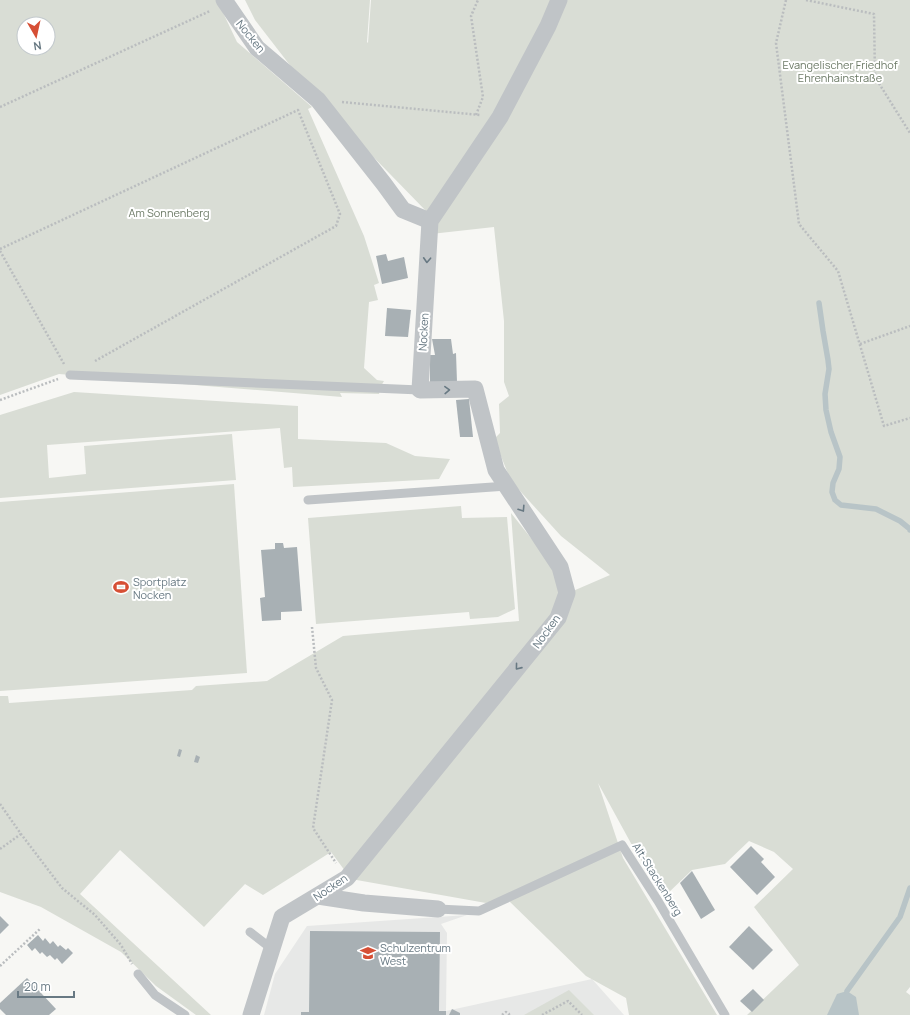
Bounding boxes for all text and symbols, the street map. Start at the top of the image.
north arrow [16,16,56,56]
street label: Nocken [233,16,269,56]
text: N [32,38,43,54]
park label: Evangelischer Friedhof Ehrenhainstraße [782,57,898,85]
park label: Am Sonnenberg [129,205,209,220]
one-way arrow [423,257,432,263]
street label: Nocken [415,312,431,352]
one-way arrow [444,385,450,394]
one-way arrow [517,505,524,512]
place label: Sportplatz Nocken [133,574,187,602]
sports icon: Sportplatz Nocken [112,578,130,596]
street label: Nocken [529,611,563,651]
one-way arrow [516,663,523,670]
street label: Alt-Stackenberg [630,840,686,918]
street label: Nocken [310,870,350,904]
place label: Schulzentrum West [380,940,451,968]
school or university icon: Schulzentrum West [359,944,377,962]
scale bar [18,973,74,999]
text: 20 m [24,978,51,995]

